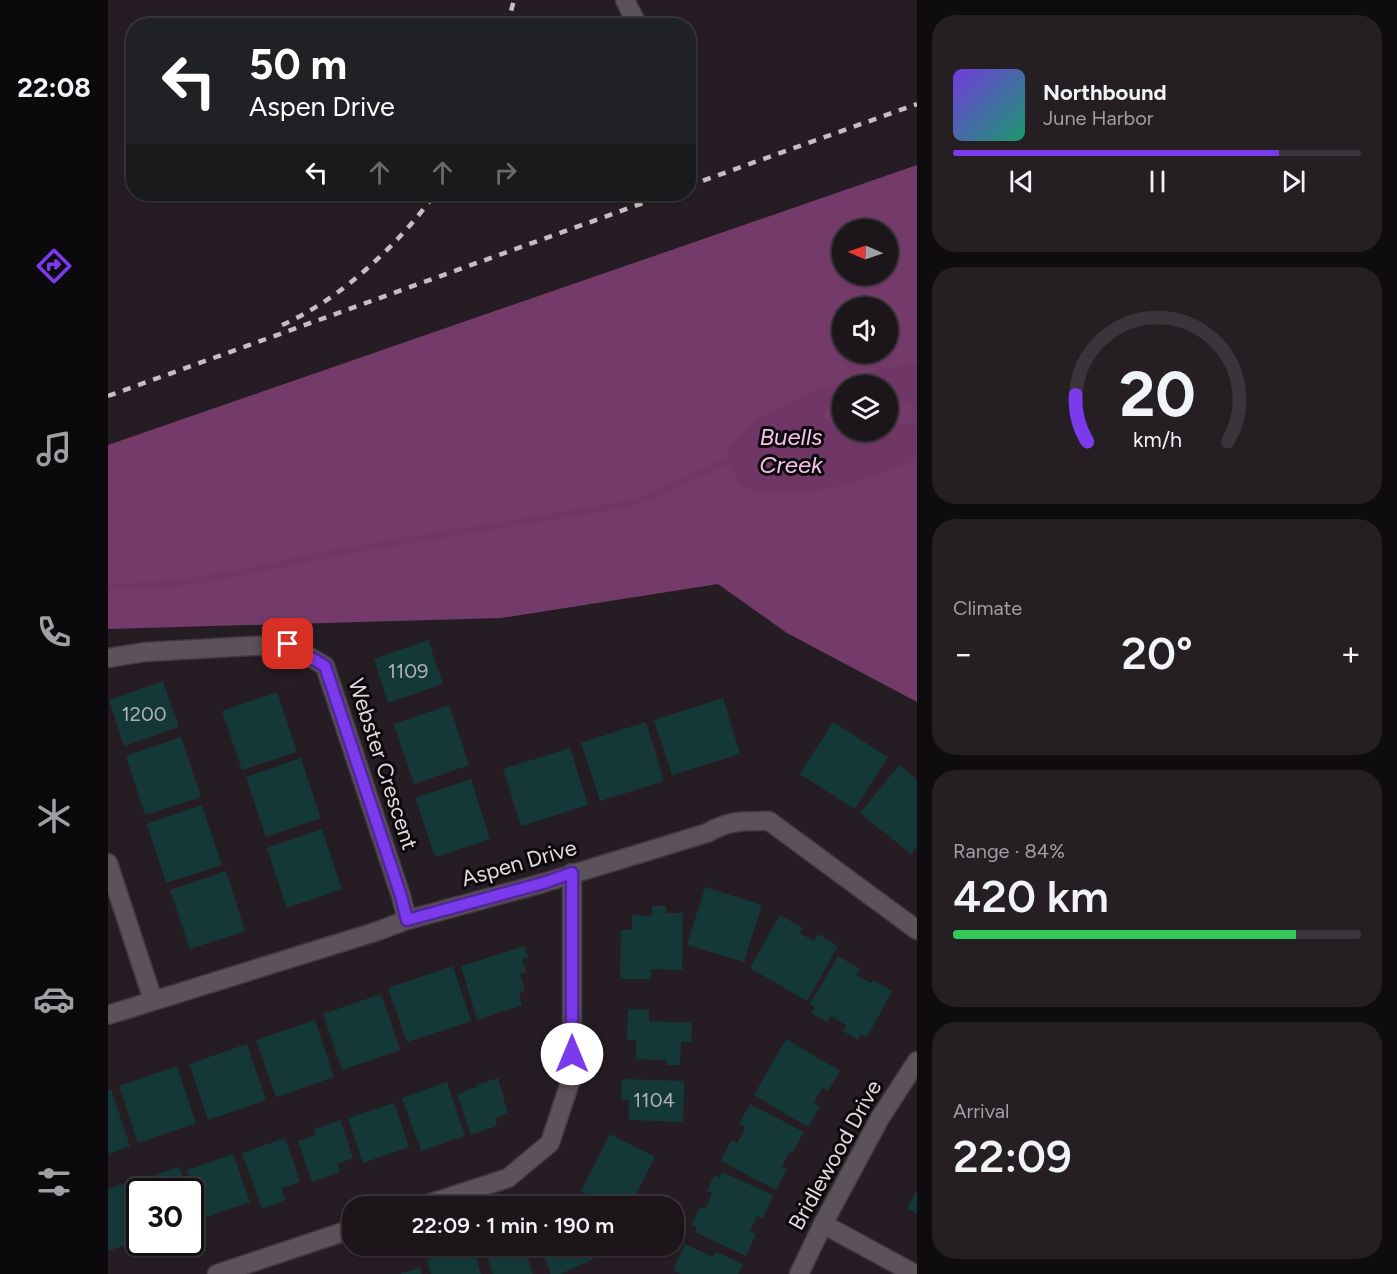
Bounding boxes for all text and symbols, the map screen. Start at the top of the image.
text: 50 m [249,39,347,90]
icon: left [150,42,228,120]
text: 22:08 [17,71,91,104]
text: Northbound [1043,79,1167,106]
text: Aspen Drive [249,90,395,123]
text: June Harbor [1043,106,1154,130]
icon: left [300,156,333,189]
icon: ahead [363,156,396,189]
icon: ahead [426,156,459,189]
icon: right [489,156,522,189]
icon: previous [1005,165,1038,198]
icon: pause [1141,165,1174,198]
icon: next [1277,165,1310,198]
north arrow [832,219,898,285]
map controls [832,219,898,441]
icon: directions [33,245,75,287]
button: sound [832,297,898,363]
text: 20 [1119,357,1195,432]
button: layers [832,375,898,441]
water label: Buells Creek [759,422,824,479]
icon: music [33,428,75,470]
text: km/h [1133,428,1181,453]
text: Climate [953,596,1022,620]
icon: phone [33,611,75,653]
pin [262,618,313,669]
text: 20° [1121,626,1193,680]
icon: arrive [271,627,304,660]
text: − [953,634,974,673]
text: + [1340,634,1361,673]
house number: 1109 [388,659,428,683]
street label: Webster Crescent [343,675,423,853]
house number: 1200 [121,702,167,726]
icon: climate [33,795,75,837]
street label: Aspen Drive [458,834,580,892]
text: Range · 84% [953,839,1065,863]
text: 420 km [953,869,1109,923]
icon: car [33,978,75,1020]
position arrow [540,1022,604,1086]
street label: Bridlewood Drive [783,1075,887,1235]
house number: 1104 [633,1088,675,1112]
text: Arrival [953,1099,1009,1123]
text: 22:09 [953,1129,1072,1183]
icon: filters [33,1161,75,1203]
speed limit sign: 30 [126,1178,204,1256]
text: 22:09 · 1 min · 190 m [412,1212,614,1239]

